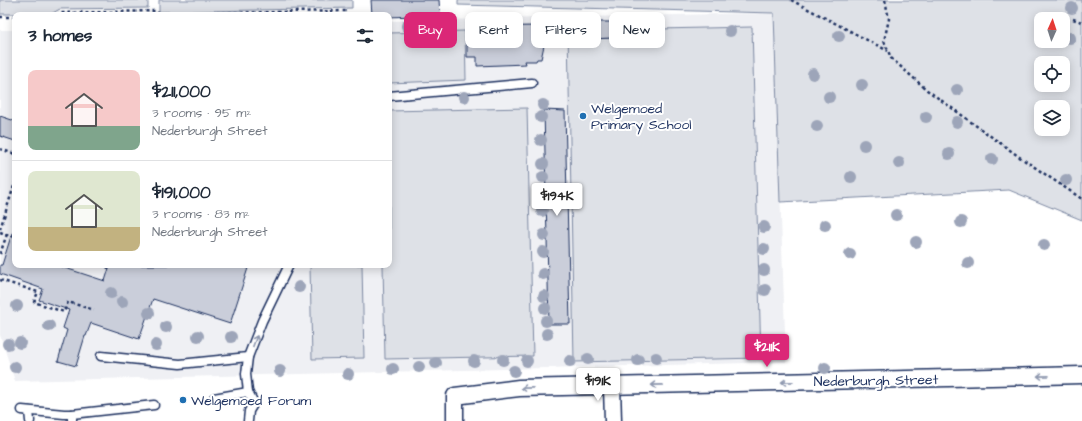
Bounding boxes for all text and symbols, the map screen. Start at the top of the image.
chip: Buy [404,12,457,48]
chip: Rent [465,12,523,48]
chip: Filters [531,12,601,48]
chip: New [609,12,665,48]
north arrow [1034,12,1070,48]
map controls [1034,12,1070,136]
text: 3 homes [28,24,92,48]
icon: filters [354,25,376,47]
button: locate [1034,56,1070,92]
text: $211,000 [152,80,211,104]
icon: home [60,86,108,134]
place label: Welgemoed Primary School [591,99,692,135]
button: layers [1034,100,1070,136]
text: 3 rooms · 95 m² [152,104,251,122]
marker: Welgemoed Primary School [578,111,588,121]
text: Nederburgh Street [152,122,268,140]
text: $191,000 [152,181,211,205]
pin: $194K [529,183,585,217]
icon: home [60,187,108,235]
text: $194K [540,187,574,205]
text: 3 rooms · 83 m² [152,205,250,223]
text: Nederburgh Street [152,223,268,241]
pin: $211K [739,334,795,368]
one-way arrow [251,335,259,347]
text: $211K [754,338,780,356]
pin: $191K [570,368,626,402]
street label: Nederburgh Street [814,370,939,392]
text: $191K [585,372,611,390]
one-way arrow [1037,372,1050,380]
one-way arrow [781,378,794,386]
one-way arrow [651,381,664,389]
one-way arrow [521,384,534,392]
place label: Welgemoed Forum [191,391,311,411]
marker: Welgemoed Forum [178,395,188,405]

